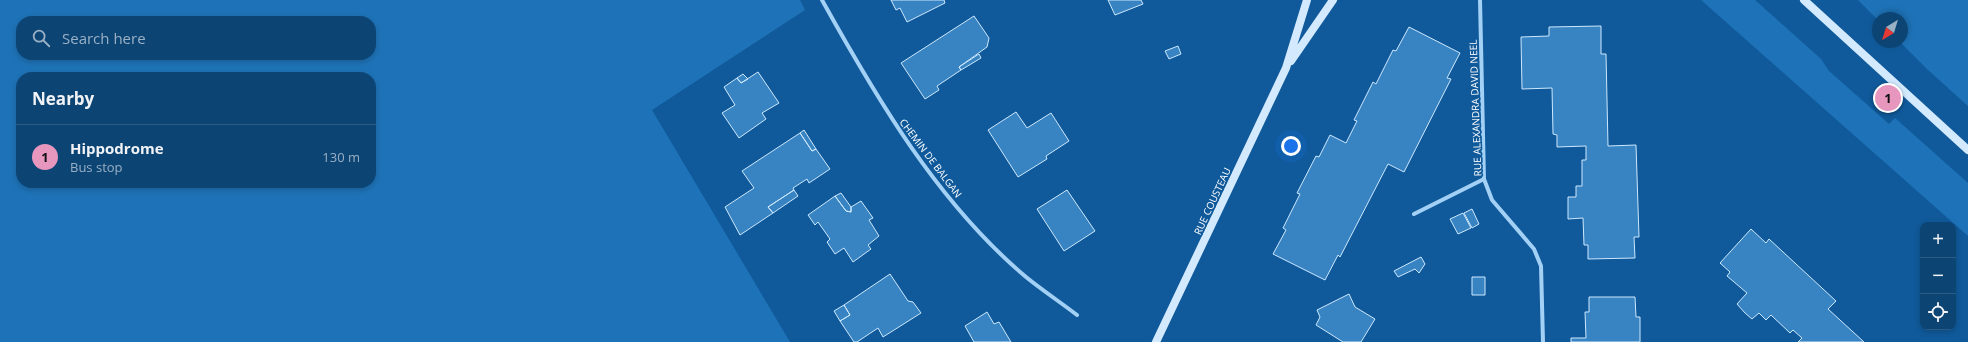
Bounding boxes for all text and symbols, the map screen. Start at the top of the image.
north arrow [1872,12,1908,48]
search box [16,16,376,60]
icon: search [30,27,52,49]
text: Search here [62,28,146,48]
street label: RUE ALEXANDRA DAVID NEEL [1466,39,1484,177]
pin: 1 [1875,83,1901,113]
text: Nearby [32,87,94,110]
street label: CHEMIN DE BALGAN [897,116,965,200]
your location [1281,136,1301,156]
text: Hippodrome [70,138,164,158]
text: 1 [41,148,49,166]
text: 130 m [322,148,360,166]
text: Bus stop [70,158,123,176]
street label: RUE COUSTEAU [1190,165,1234,237]
map controls [1920,222,1956,330]
button: + [1920,222,1956,258]
button: − [1920,258,1956,294]
button: locate [1920,294,1956,330]

